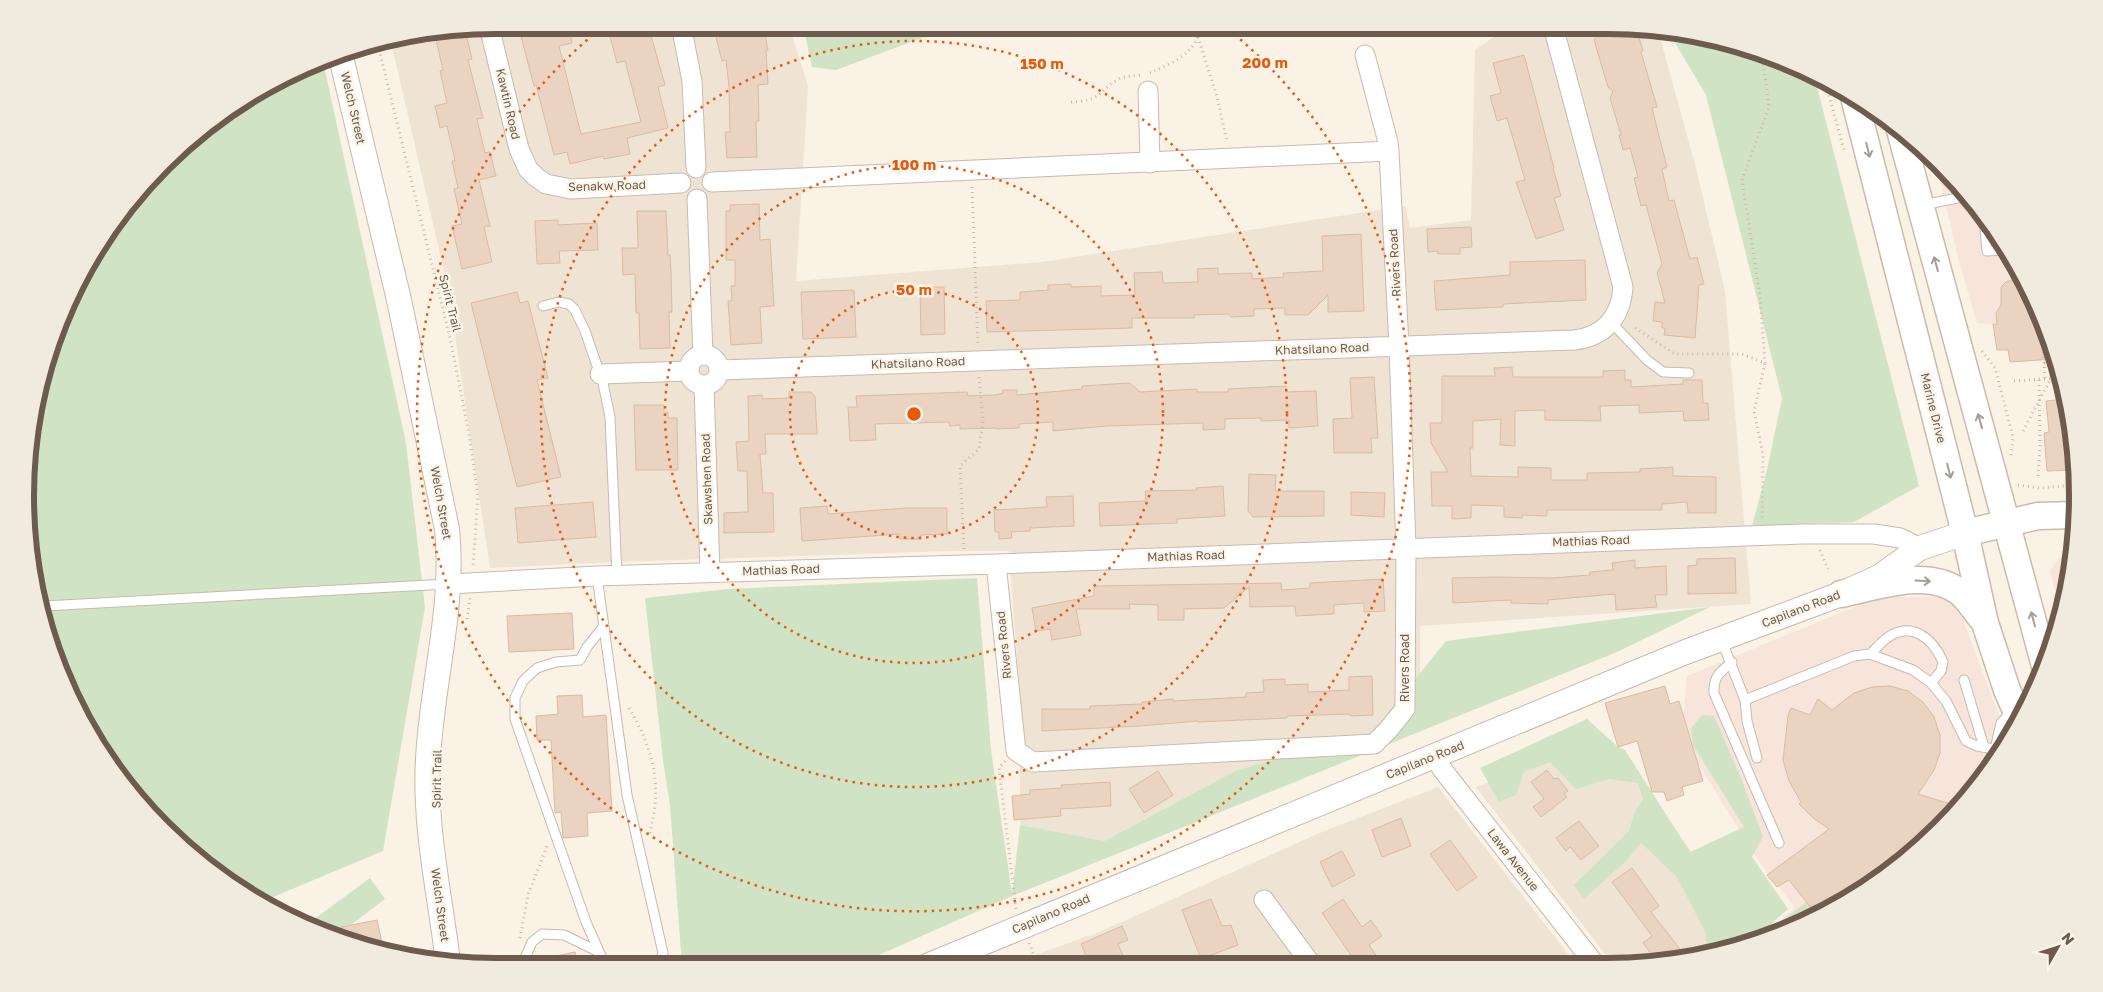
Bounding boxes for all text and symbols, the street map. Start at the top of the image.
text: 200 m [1242,53,1288,71]
text: 150 m [1020,54,1064,72]
street label: Kawtin Road [493,67,524,141]
street label: Welch Street [338,70,369,146]
one-way arrow [1864,142,1873,158]
text: 100 m [892,155,936,173]
street label: Senakw Road [568,177,646,194]
street label: Rivers Road [1385,229,1404,298]
one-way arrow [1931,256,1941,272]
street label: Spirit Trail [436,273,465,333]
text: 50 m [896,280,932,298]
street label: Khatsilano Road [1275,339,1369,358]
street label: Khatsilano Road [871,353,965,372]
street label: Marine Drive [1917,371,1949,445]
centre of rings [905,405,923,423]
one-way arrow [1975,414,1984,430]
street label: Skawshen Road [697,433,716,525]
one-way arrow [1945,463,1954,479]
street label: Welch Street [428,465,455,541]
street label: Mathias Road [1552,532,1630,549]
street label: Mathias Road [1147,547,1225,564]
street label: Mathias Road [742,561,820,578]
one-way arrow [1915,576,1931,585]
street label: Capilano Road [1759,587,1842,630]
street label: Rivers Road [992,610,1015,680]
one-way arrow [2027,611,2037,627]
street label: Rivers Road [1397,634,1412,702]
street label: Capilano Road [1383,737,1466,782]
street label: Spirit Trail [428,749,445,808]
street label: Lawa Avenue [1484,825,1542,894]
street label: Welch Street [428,867,453,943]
street label: Capilano Road [1010,890,1092,937]
north arrow [2033,922,2083,972]
text: N [2059,929,2078,948]

